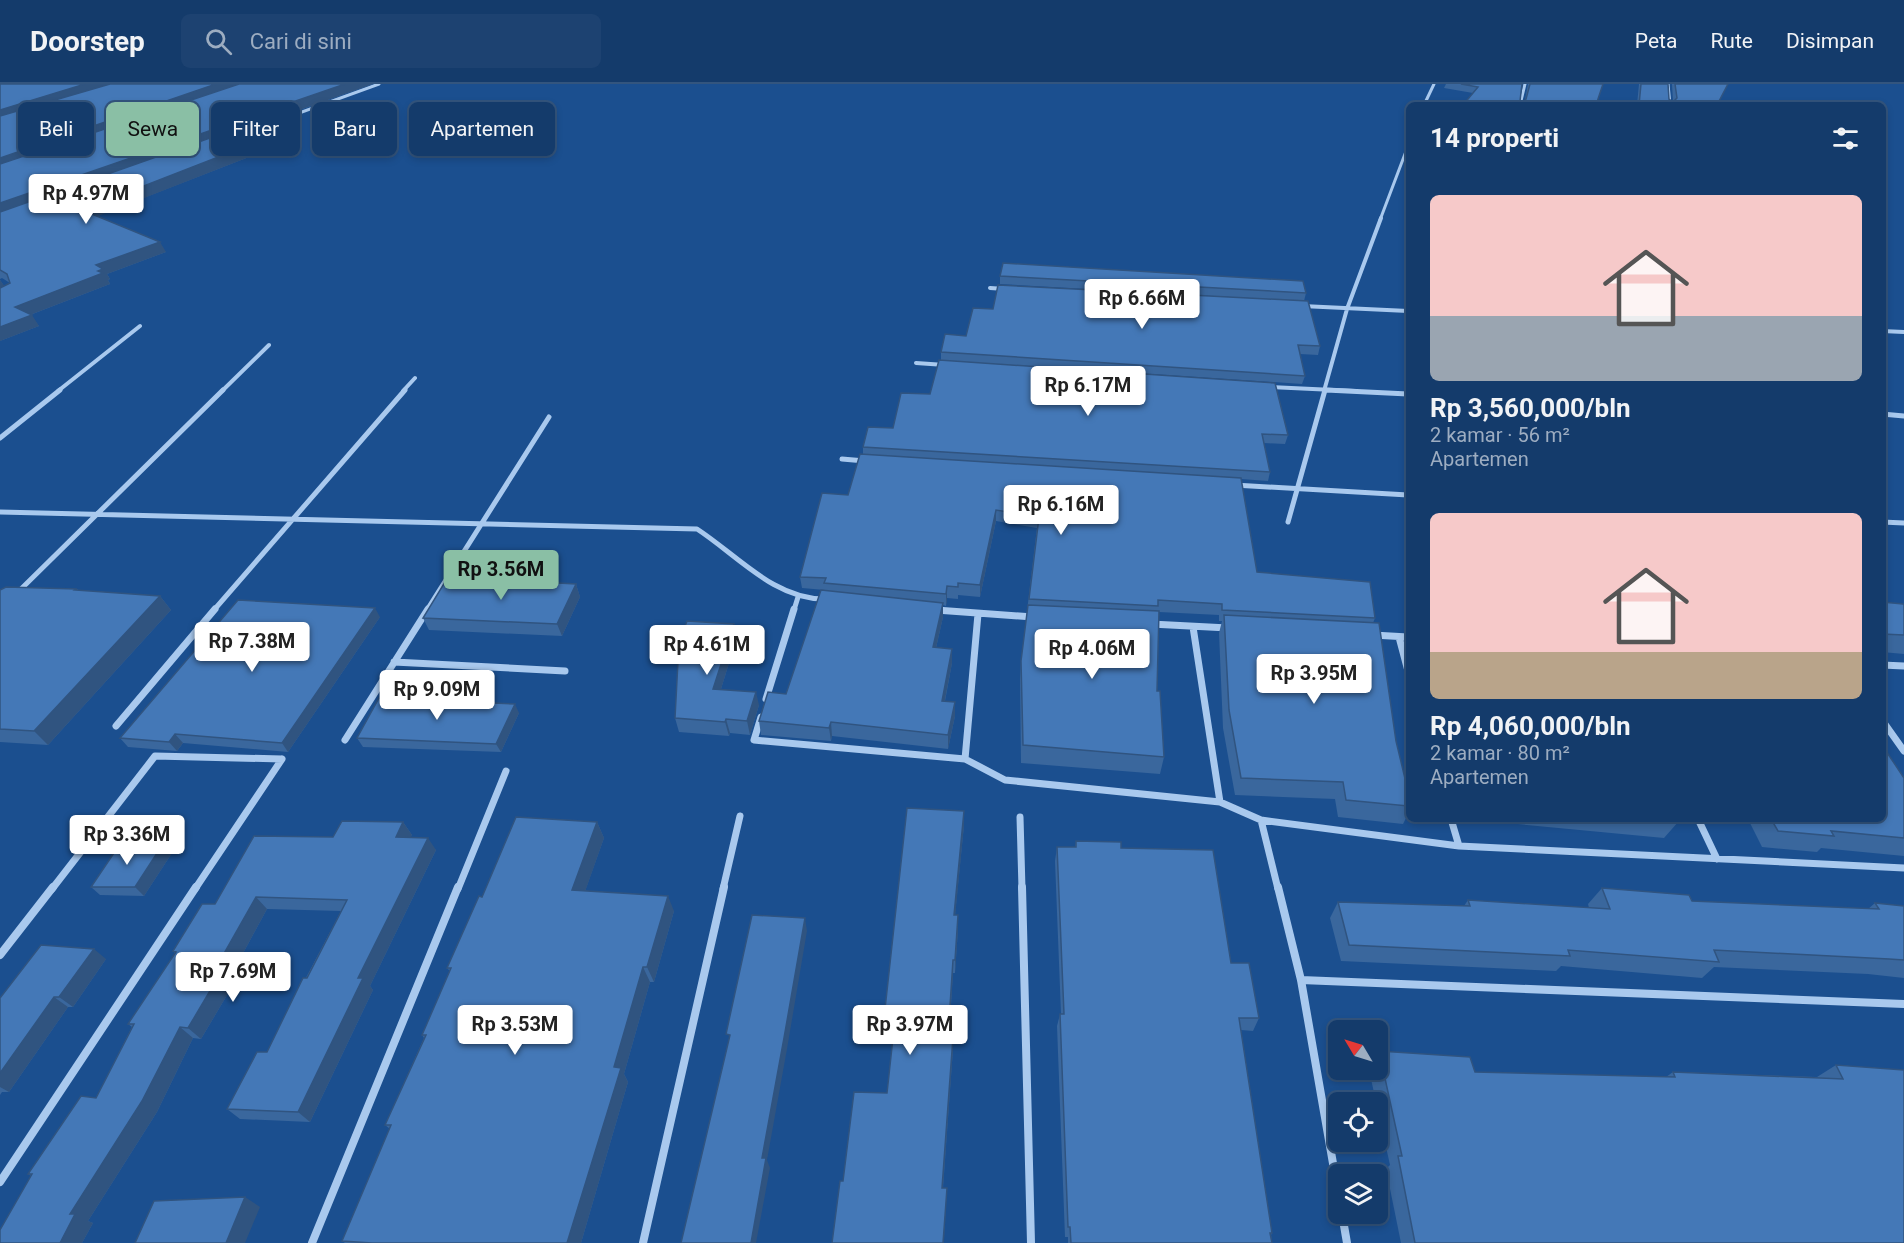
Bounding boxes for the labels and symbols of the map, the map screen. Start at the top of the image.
pin: Rp 4.97M [24,174,148,225]
pin: Rp 6.66M [1080,279,1204,330]
pin: Rp 6.17M [1026,366,1150,417]
pin: Rp 6.16M [999,485,1123,536]
pin: Rp 3.56M [439,550,563,601]
pin: Rp 7.38M [190,622,314,673]
pin: Rp 4.61M [645,625,769,676]
pin: Rp 4.06M [1030,629,1154,680]
pin: Rp 3.95M [1252,654,1376,705]
pin: Rp 9.09M [375,670,499,721]
pin: Rp 3.36M [65,815,189,866]
pin: Rp 7.69M [171,952,295,1003]
pin: Rp 3.53M [453,1005,577,1056]
pin: Rp 3.97M [848,1005,972,1056]
north arrow [1328,1020,1388,1080]

